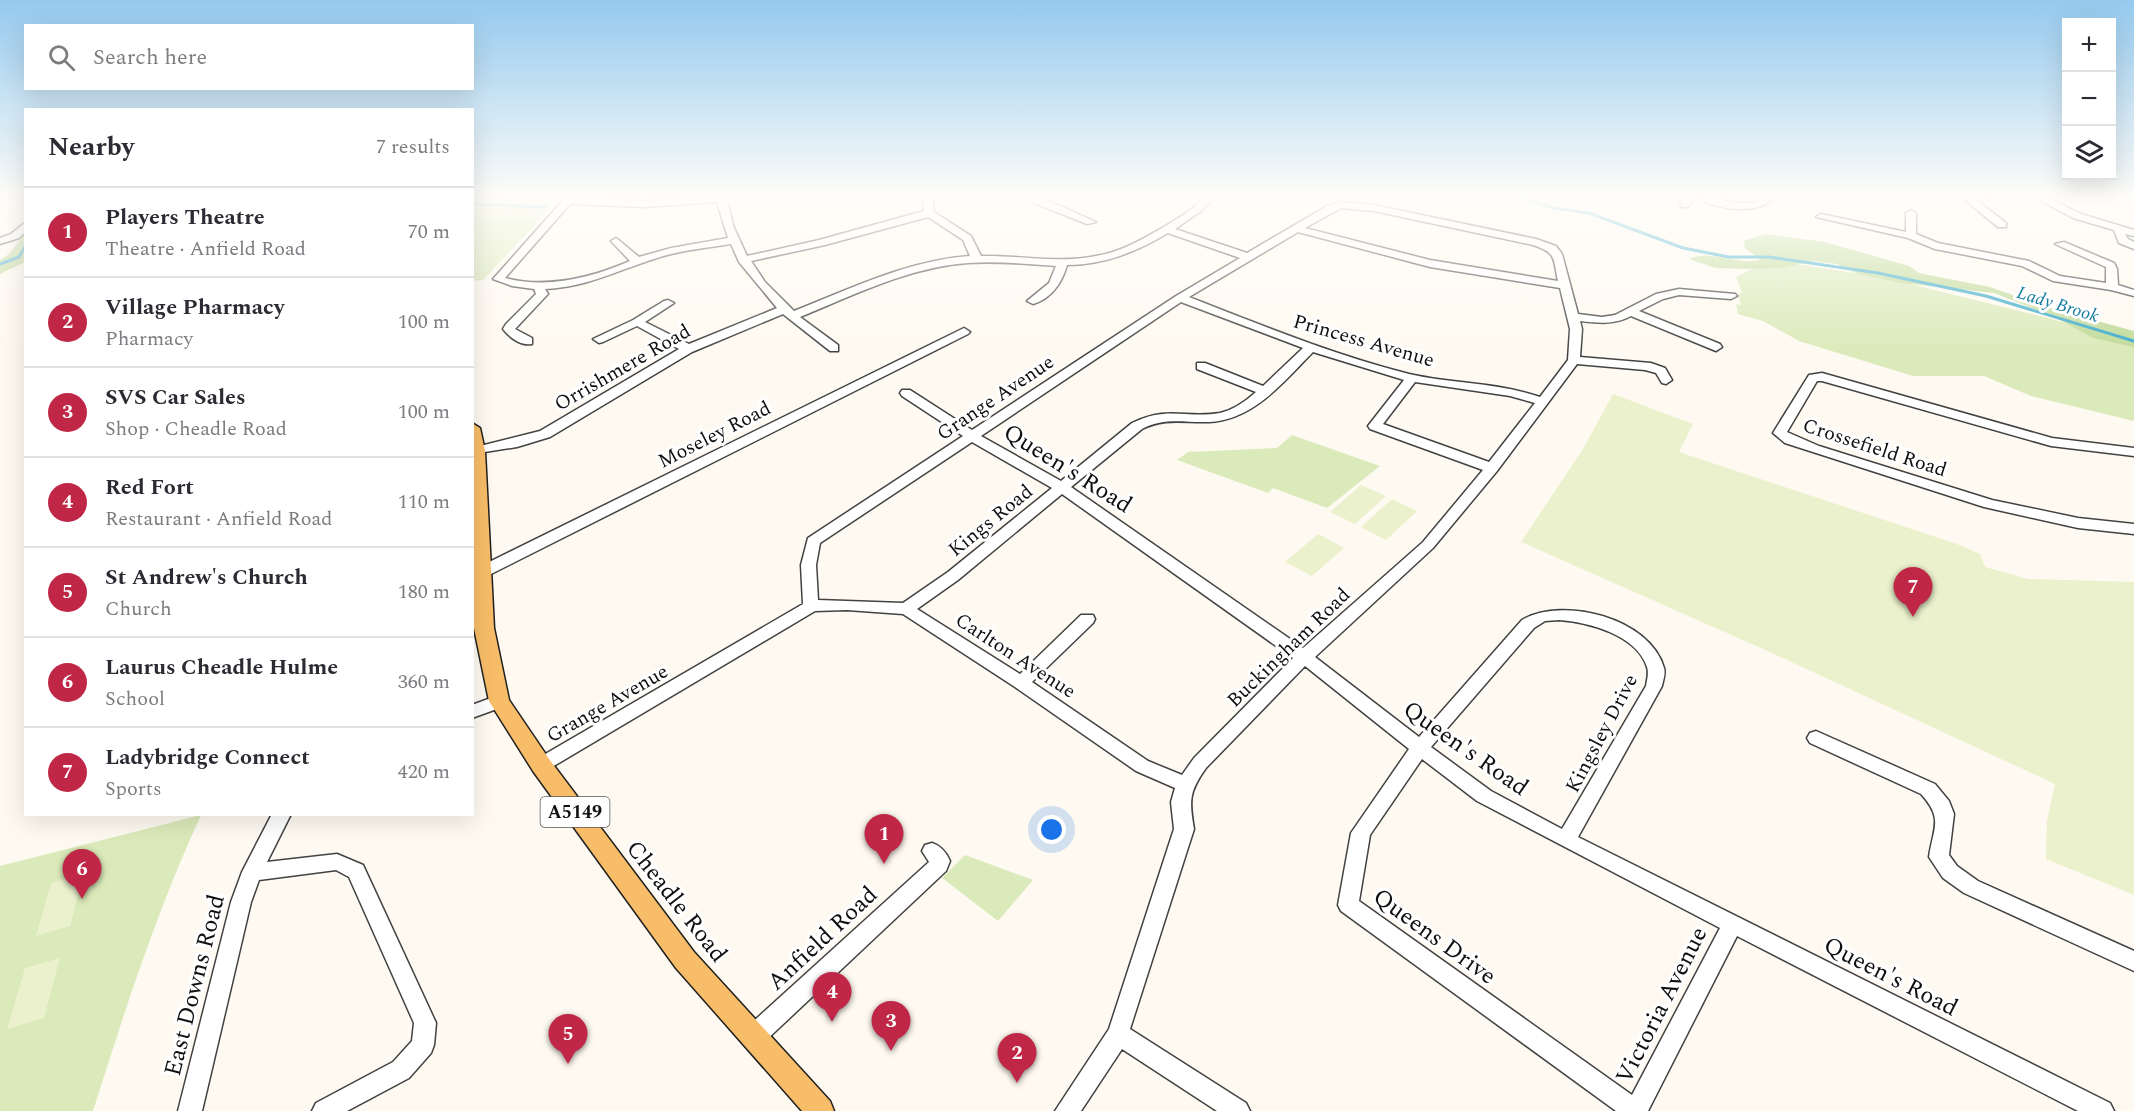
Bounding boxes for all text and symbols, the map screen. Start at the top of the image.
map controls [2062,18,2116,180]
button: + [2062,18,2116,72]
search box [24,24,474,90]
icon: search [45,41,78,74]
text: Search here [93,41,207,74]
button: − [2062,72,2116,126]
button: layers [2062,126,2116,180]
text: Nearby [48,127,134,167]
text: 7 results [376,132,450,162]
text: Players Theatre [105,201,265,234]
text: 1 [62,217,73,247]
text: 70 m [408,217,450,247]
text: Theatre · Anfield Road [105,234,306,264]
water label: Lady Brook [2013,279,2103,330]
text: Village Pharmacy [105,291,284,324]
street label: Princess Avenue [1290,306,1438,375]
text: 2 [62,307,73,337]
text: 100 m [398,307,450,337]
street label: Orrishmere Road [549,317,696,419]
text: Pharmacy [105,324,193,354]
street label: Grange Avenue [931,347,1060,448]
text: SVS Car Sales [105,381,246,414]
street label: Moseley Road [653,393,776,476]
text: 3 [62,397,73,427]
text: 100 m [398,397,450,427]
street label: Crossefield Road [1799,411,1951,485]
text: Shop · Cheadle Road [105,414,287,444]
street label: Queen's Road [996,415,1139,523]
text: Red Fort [105,471,194,504]
street label: Kings Road [942,477,1039,564]
text: 4 [62,487,73,517]
text: 110 m [398,487,450,517]
text: Restaurant · Anfield Road [105,504,333,534]
text: St Andrew's Church [105,561,308,594]
pin: 7 [1894,568,1932,617]
text: 5 [62,577,73,607]
text: 180 m [398,577,450,607]
street label: Buckingham Road [1220,581,1357,715]
text: Church [105,594,172,624]
street label: Carlton Avenue [949,605,1082,706]
text: Laurus Cheadle Hulme [105,651,338,684]
street label: Grange Avenue [541,657,674,751]
text: 6 [62,667,73,697]
text: 360 m [398,667,450,697]
street label: Kingsley Drive [1558,669,1646,798]
text: School [105,684,165,714]
street label: Queen's Road [1395,692,1536,806]
text: Ladybridge Connect [105,741,310,774]
text: 7 [62,757,73,787]
text: 420 m [398,757,450,787]
text: Sports [105,774,162,804]
road number: A5149 [540,797,610,827]
pin: 1 [864,814,904,864]
your location [1037,815,1066,844]
street label: Cheadle Road [617,833,736,971]
pin: 6 [62,850,101,899]
street label: Anfield Road [759,878,886,1000]
street label: Queens Drive [1365,880,1504,994]
street label: East Downs Road [155,891,235,1080]
street label: Victoria Avenue [1607,921,1717,1090]
street label: Queen's Road [1817,928,1964,1026]
pin: 4 [812,972,852,1022]
pin: 3 [872,1002,910,1051]
pin: 5 [548,1014,588,1064]
pin: 2 [998,1034,1036,1083]

